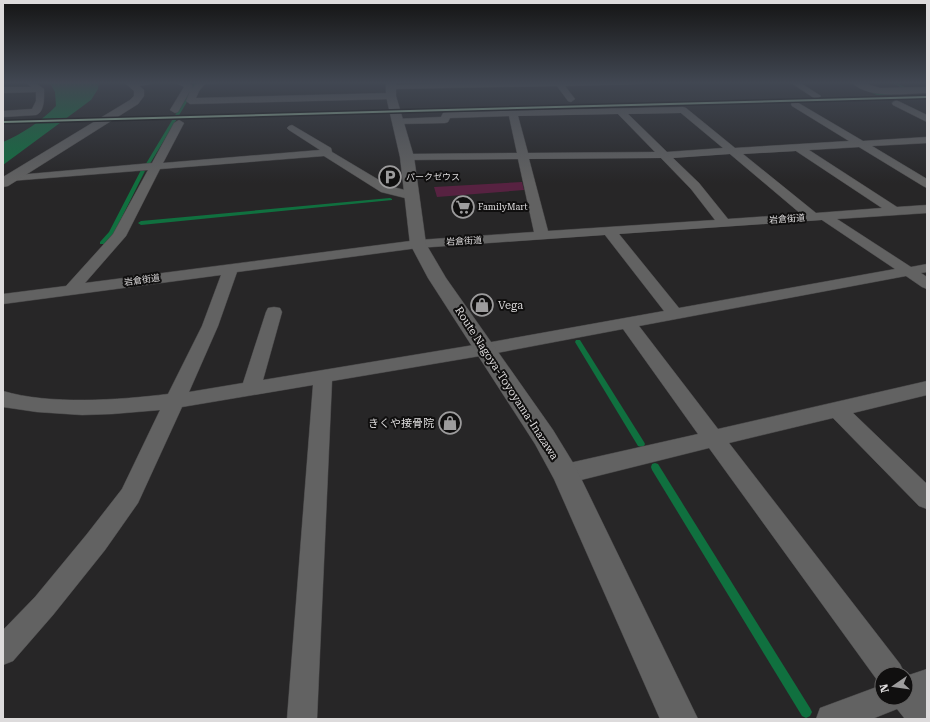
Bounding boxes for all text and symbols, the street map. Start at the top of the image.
parking icon: パークゼウス [377,164,403,190]
place label: パークゼウス [406,172,460,182]
supermarket icon: FamilyMart [450,194,476,220]
place label: FamilyMart [478,202,528,212]
street label: 岩倉街道 [769,213,805,225]
street label: 岩倉街道 [446,235,482,247]
street label: 岩倉街道 [123,273,161,287]
shop icon: Vega [469,292,495,318]
place label: Vega [498,299,523,312]
street label: Route Nagoya-Toyoyama-Inazawa [452,304,561,462]
shop icon: きくや接骨院 [437,410,463,436]
place label: きくや接骨院 [368,417,434,430]
north arrow [874,666,914,706]
text: N [877,682,892,694]

